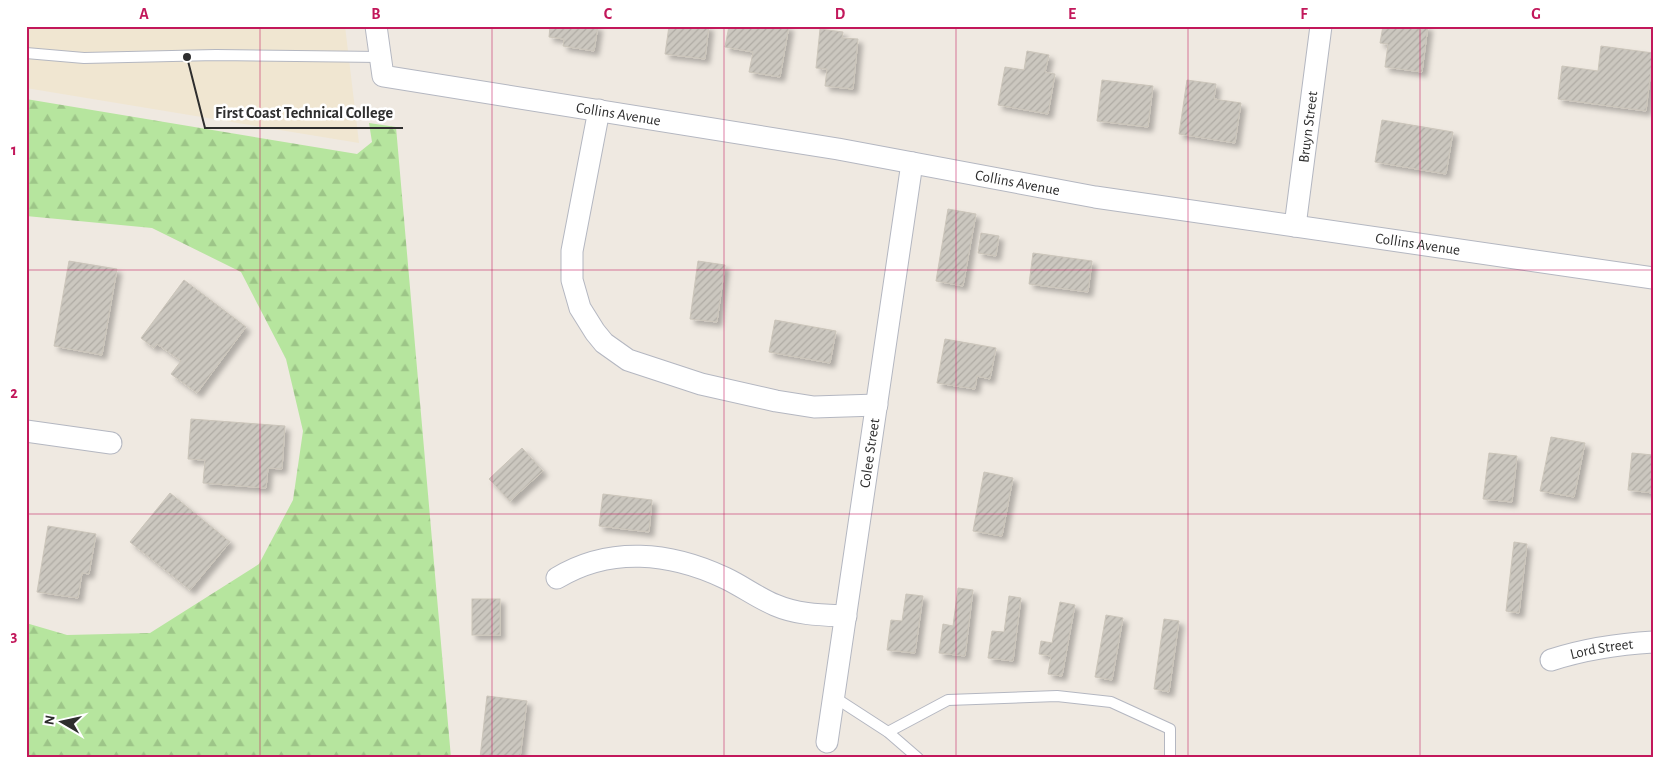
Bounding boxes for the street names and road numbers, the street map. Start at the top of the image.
street label: Bruyn Street [1296,90,1321,164]
street label: Collins Avenue [575,100,662,128]
street label: Collins Avenue [974,168,1061,198]
street label: Collins Avenue [1374,231,1461,258]
street label: Colee Street [857,417,882,489]
street label: Lord Street [1569,637,1634,662]

